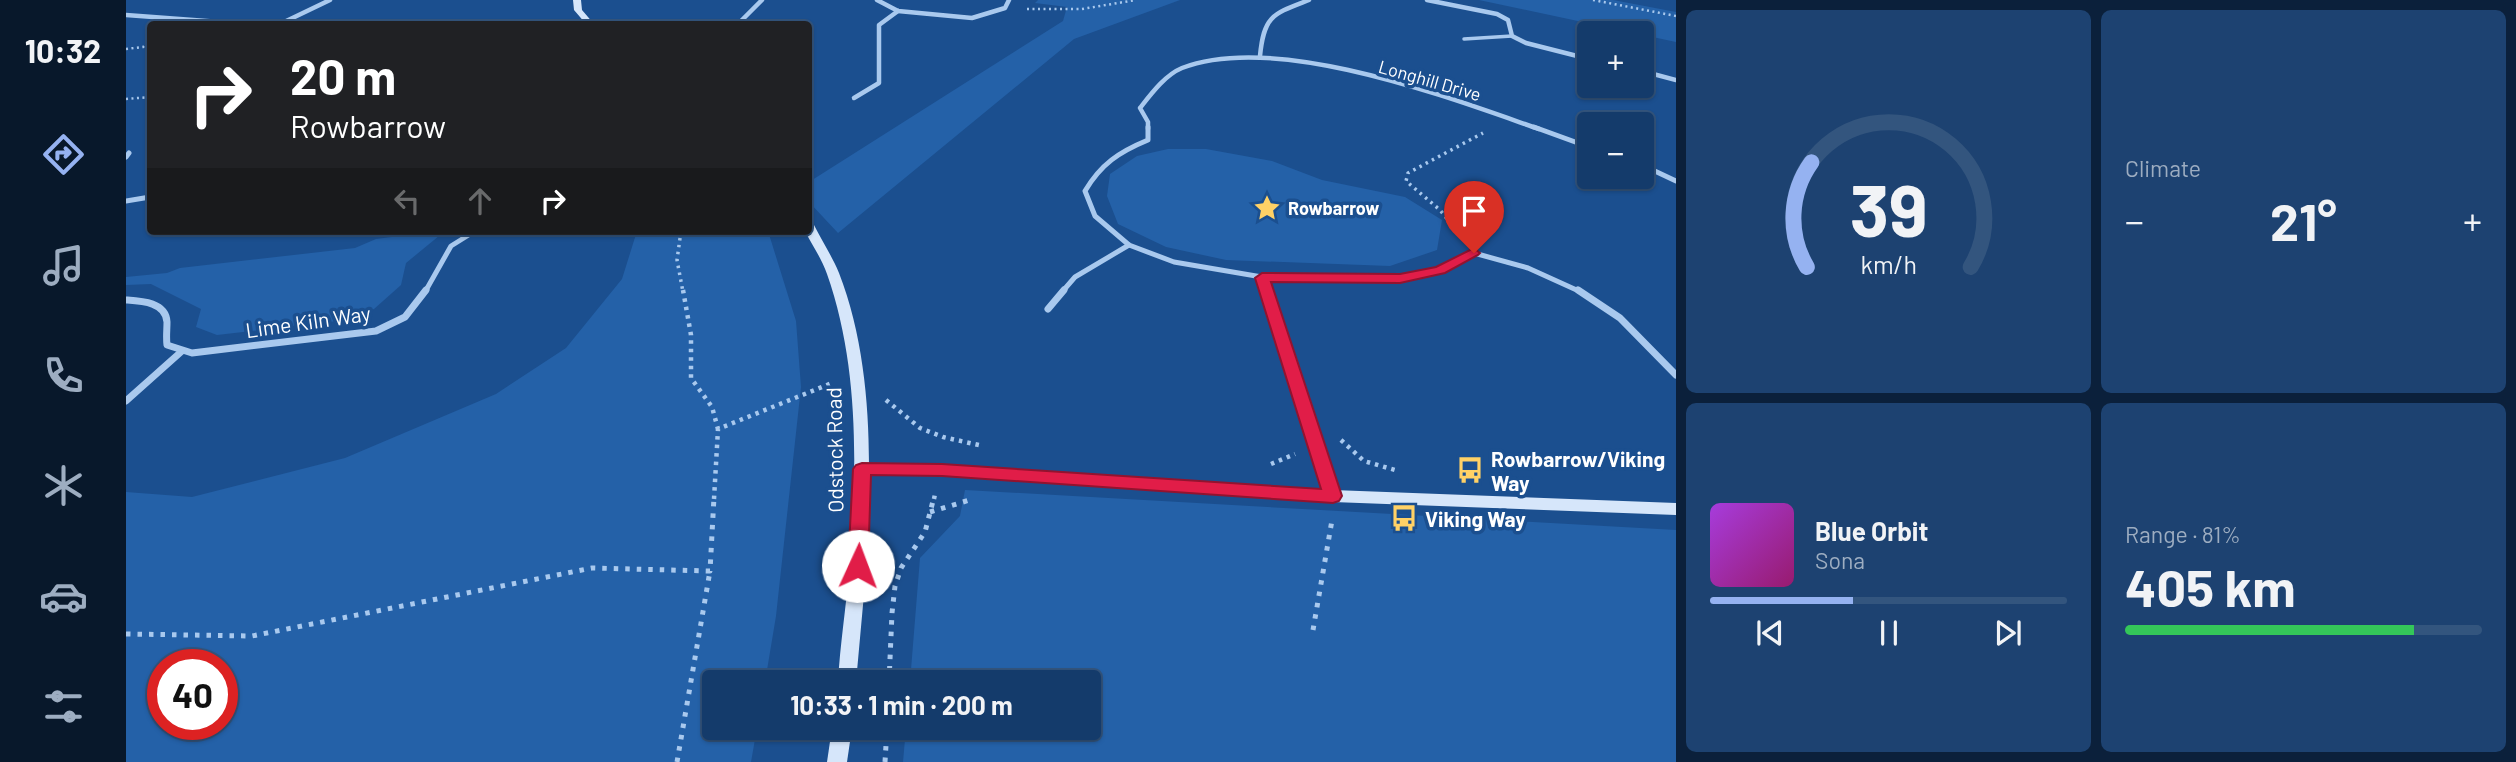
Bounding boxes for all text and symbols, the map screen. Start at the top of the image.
map controls [1577,21,1654,189]
button: + [1577,21,1654,98]
text: 10:32 [25,31,101,69]
text: 20 m [290,46,396,105]
icon: right [175,49,266,140]
street label: Longhill Drive [1376,55,1484,105]
text: Rowbarrow [290,106,446,144]
button: − [1577,112,1654,189]
icon: directions [39,130,88,179]
text: Climate [2125,154,2201,182]
text: 39 [1850,165,1927,253]
pin [1444,181,1504,253]
icon: left [388,182,426,220]
icon: ahead [461,182,499,220]
icon: right [534,182,572,220]
text: 21° [2270,189,2337,251]
icon: arrive [1455,192,1493,230]
place icon: Rowbarrow [1252,193,1282,223]
place label: Rowbarrow [1288,197,1379,219]
text: − [2125,197,2144,243]
text: + [2463,197,2482,243]
icon: music [39,241,88,290]
text: km/h [1860,249,1917,279]
street label: Lime Kiln Way [244,300,373,342]
icon: phone [39,351,88,400]
street label: Odstock Road [820,387,848,513]
place label: Rowbarrow/Viking Way [1491,446,1665,495]
bus stop icon: Rowbarrow/Viking Way [1455,455,1485,485]
icon: climate [39,461,88,510]
bus stop icon: Viking Way [1389,503,1419,533]
place label: Viking Way [1425,506,1526,531]
text: Blue Orbit [1815,515,1928,546]
text: Range · 81% [2125,520,2241,548]
position arrow [821,529,895,603]
text: Sona [1815,546,1865,574]
text: 405 km [2125,555,2296,617]
icon: car [39,572,88,621]
icon: previous [1751,614,1789,652]
icon: pause [1870,614,1908,652]
icon: next [1989,614,2027,652]
speed limit sign: 40 [147,649,238,740]
icon: filters [39,682,88,731]
text: 10:33 · 1 min · 200 m [790,689,1013,720]

